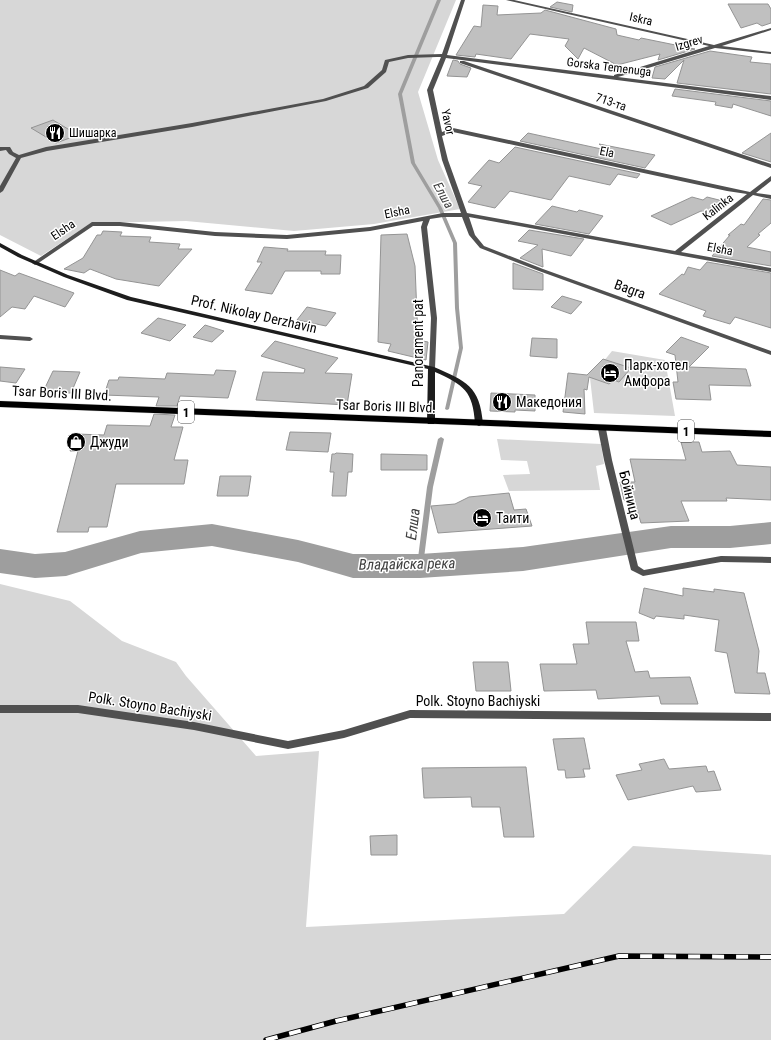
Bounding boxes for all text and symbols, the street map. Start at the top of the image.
street label: Iskra [628,10,654,28]
street label: Izgrev [673,32,705,54]
street label: Gorska Temenuga [566,55,652,79]
street label: 713-та [594,90,628,114]
street label: Yavor [438,108,458,137]
restaurant icon: Шишарка [44,122,66,144]
place label: Шишарка [69,126,117,140]
street label: Ela [598,144,616,160]
water label: Елша [430,180,457,211]
street label: Kalinka [700,191,736,223]
street label: Elsha [383,203,411,221]
street label: Elsha [48,217,78,243]
street label: Elsha [706,240,734,258]
street label: Bagra [612,276,648,302]
street label: Prof. Nikolay Derzhavin [190,292,318,336]
street label: Panorament pat [410,299,426,387]
place label: Парк-хотел Амфора [624,357,689,389]
hotel icon: Парк-хотел Амфора [599,362,621,384]
street label: Tsar Boris III Blvd. [12,382,112,404]
restaurant icon: Македония [491,391,513,413]
place label: Македония [516,394,582,410]
street label: Tsar Boris III Blvd. [336,396,436,416]
road number: 1 [178,401,194,423]
road number: 1 [678,420,694,442]
shop icon: Джуди [65,431,87,453]
place label: Джуди [90,434,129,450]
street label: Бойница [616,469,644,521]
water label: Елша [402,507,424,541]
hotel icon: Таити [471,507,493,529]
place label: Таити [496,510,529,526]
water label: Владайска река [359,554,455,574]
street label: Polk. Stoyno Bachiyski [87,688,213,724]
street label: Polk. Stoyno Bachiyski [416,693,540,709]

